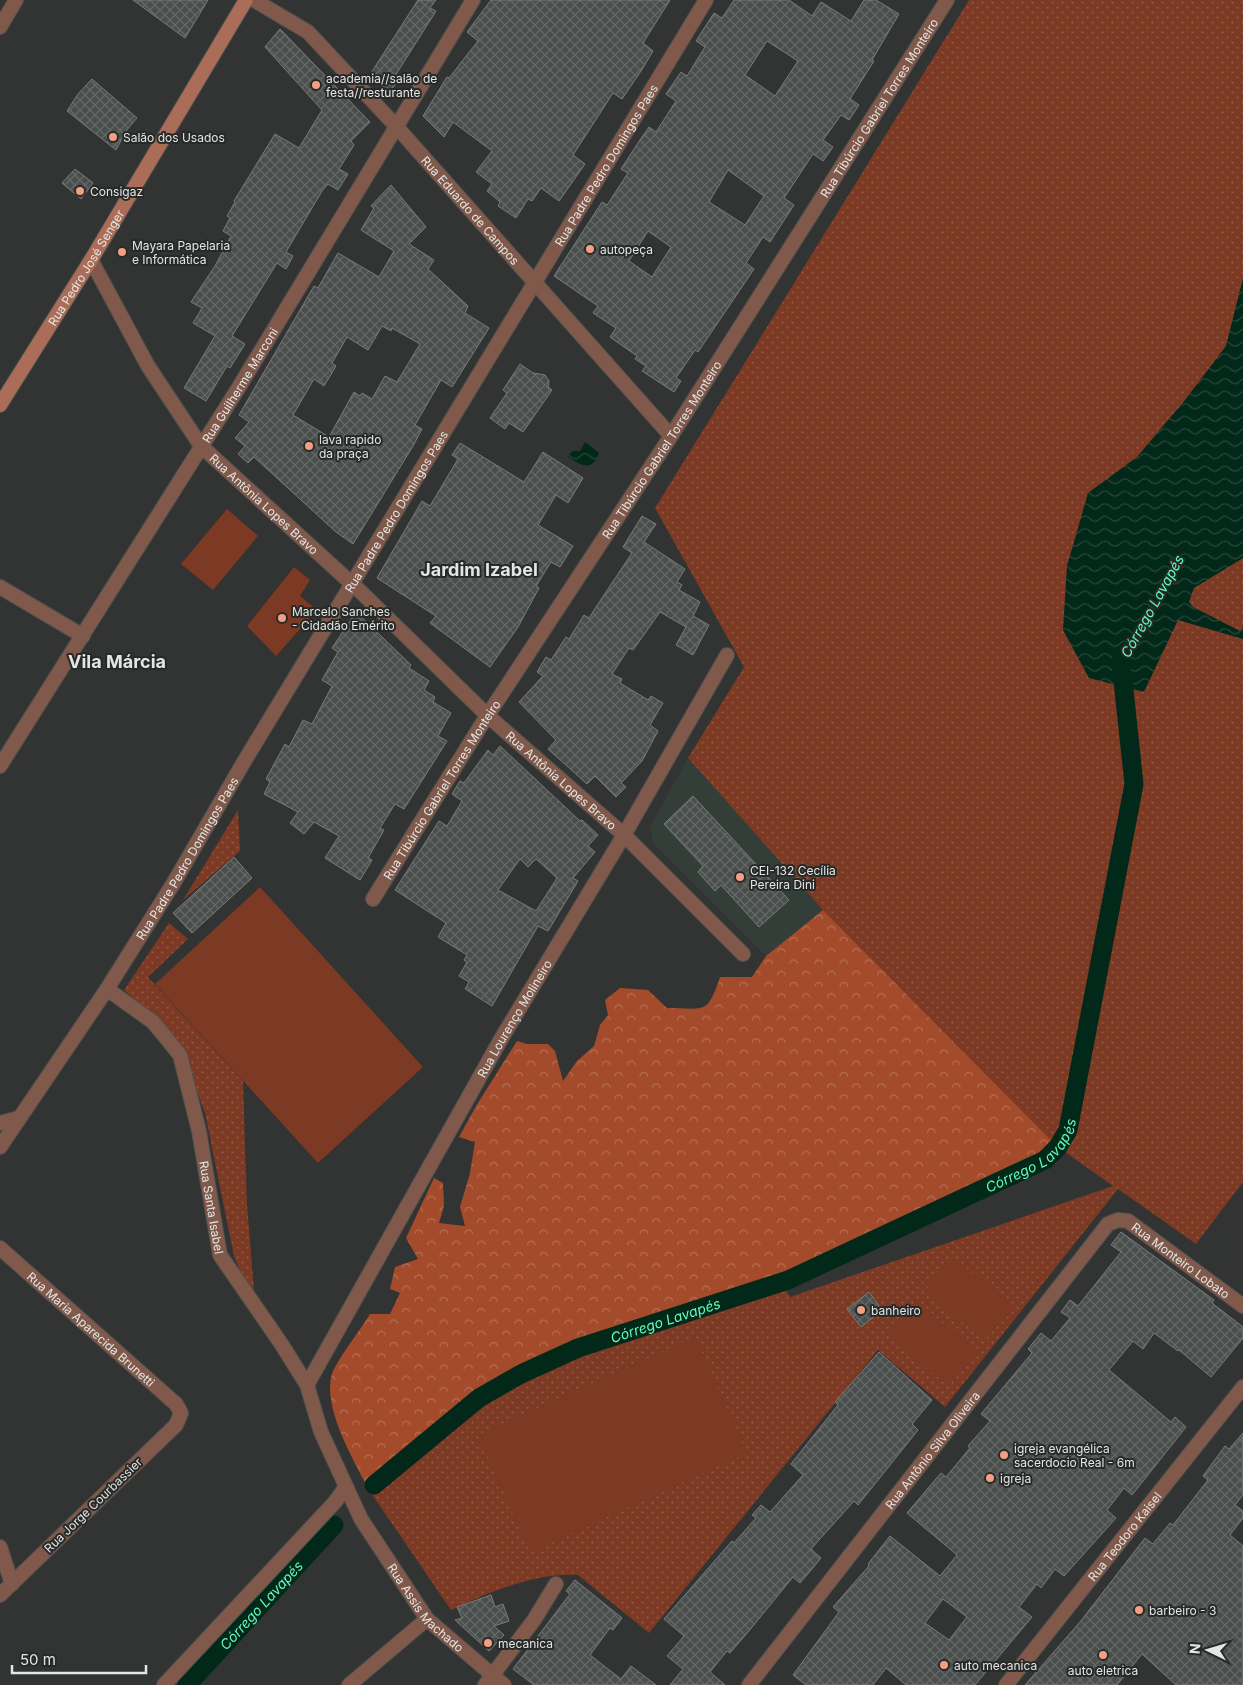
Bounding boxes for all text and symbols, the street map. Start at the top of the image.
street label: Rua Tibúrcio Gabriel Torres Monteiro [817,16,941,200]
place label: academia//salão de festa//resturante [326,71,437,100]
marker: academia//salão de festa//resturante [310,79,322,91]
street label: Rua Padre Pedro Domingos Paes [551,81,661,249]
place label: Salão dos Usados [123,130,225,145]
marker: Salão dos Usados [107,131,119,143]
street label: Rua Eduardo de Campos [418,153,523,268]
place label: Consigaz [90,184,143,199]
marker: Consigaz [74,185,86,197]
street label: Rua Pedro José Senger [44,206,127,328]
place label: Mayara Papelaria e Informática [132,238,230,267]
place label: autopeça [600,242,653,257]
marker: autopeça [584,243,596,255]
marker: Mayara Papelaria e Informática [116,246,128,258]
street label: Rua Guilherme Marconi [198,325,281,445]
street label: Rua Tibúrcio Gabriel Torres Monteiro [598,358,724,541]
street label: Rua Padre Pedro Domingos Paes [341,428,451,595]
place label: lava rapido da praça [319,432,381,461]
marker: lava rapido da praça [303,440,315,452]
street label: Rua Antônia Lopes Bravo [207,450,322,557]
water label: Córrego Lavapés [1117,552,1187,660]
district label: Jardim Izabel [420,559,538,580]
place label: Marcelo Sanches - Cidadão Emérito [292,604,395,633]
marker: Marcelo Sanches - Cidadão Emérito [276,612,288,624]
district label: Vila Márcia [68,651,166,672]
street label: Rua Tibúrcio Gabriel Torres Monteiro [380,697,503,882]
street label: Rua Antônia Lopes Bravo [503,728,620,833]
street label: Rua Padre Pedro Domingos Paes [132,774,241,942]
place label: CEI-132 Cecília Pereira Dini [750,863,836,892]
marker: CEI-132 Cecília Pereira Dini [734,871,746,883]
street label: Rua Lourenço Molineiro [474,957,555,1080]
water label: Córrego Lavapés [982,1117,1079,1195]
street label: Rua Santa Isabel [197,1160,227,1255]
street label: Rua Monteiro Lobato [1129,1219,1233,1301]
street label: Rua Maria Aparecida Brunetti [24,1268,158,1389]
water label: Córrego Lavapés [608,1294,722,1346]
place label: banheiro [871,1303,921,1318]
marker: banheiro [855,1304,867,1316]
street label: Rua Antônio Silva Oliveira [882,1388,983,1512]
place label: igreja evangélica sacerdocio Real - 6m [1014,1441,1135,1470]
marker: igreja evangélica sacerdocio Real - 6m [998,1449,1010,1461]
street label: Rua Jorge Courbassier [41,1454,145,1556]
place label: igreja [1000,1471,1031,1486]
marker: igreja [984,1472,996,1484]
street label: Rua Teodoro Kaisel [1084,1489,1164,1584]
water label: Córrego Lavapés [216,1557,306,1653]
street label: Rua Assis Machado [385,1560,467,1655]
place label: barbeiro - 3 [1149,1603,1216,1618]
marker: barbeiro - 3 [1133,1604,1145,1616]
north arrow [1183,1625,1233,1675]
place label: mecanica [498,1636,553,1651]
marker: mecanica [482,1637,494,1649]
scale bar [12,1642,146,1674]
text: N [1186,1643,1203,1655]
marker: auto eletrica [1097,1649,1109,1661]
text: 50 m [20,1650,56,1669]
place label: auto mecanica [954,1658,1037,1673]
marker: auto mecanica [938,1659,950,1671]
place label: auto eletrica [1068,1663,1138,1678]

